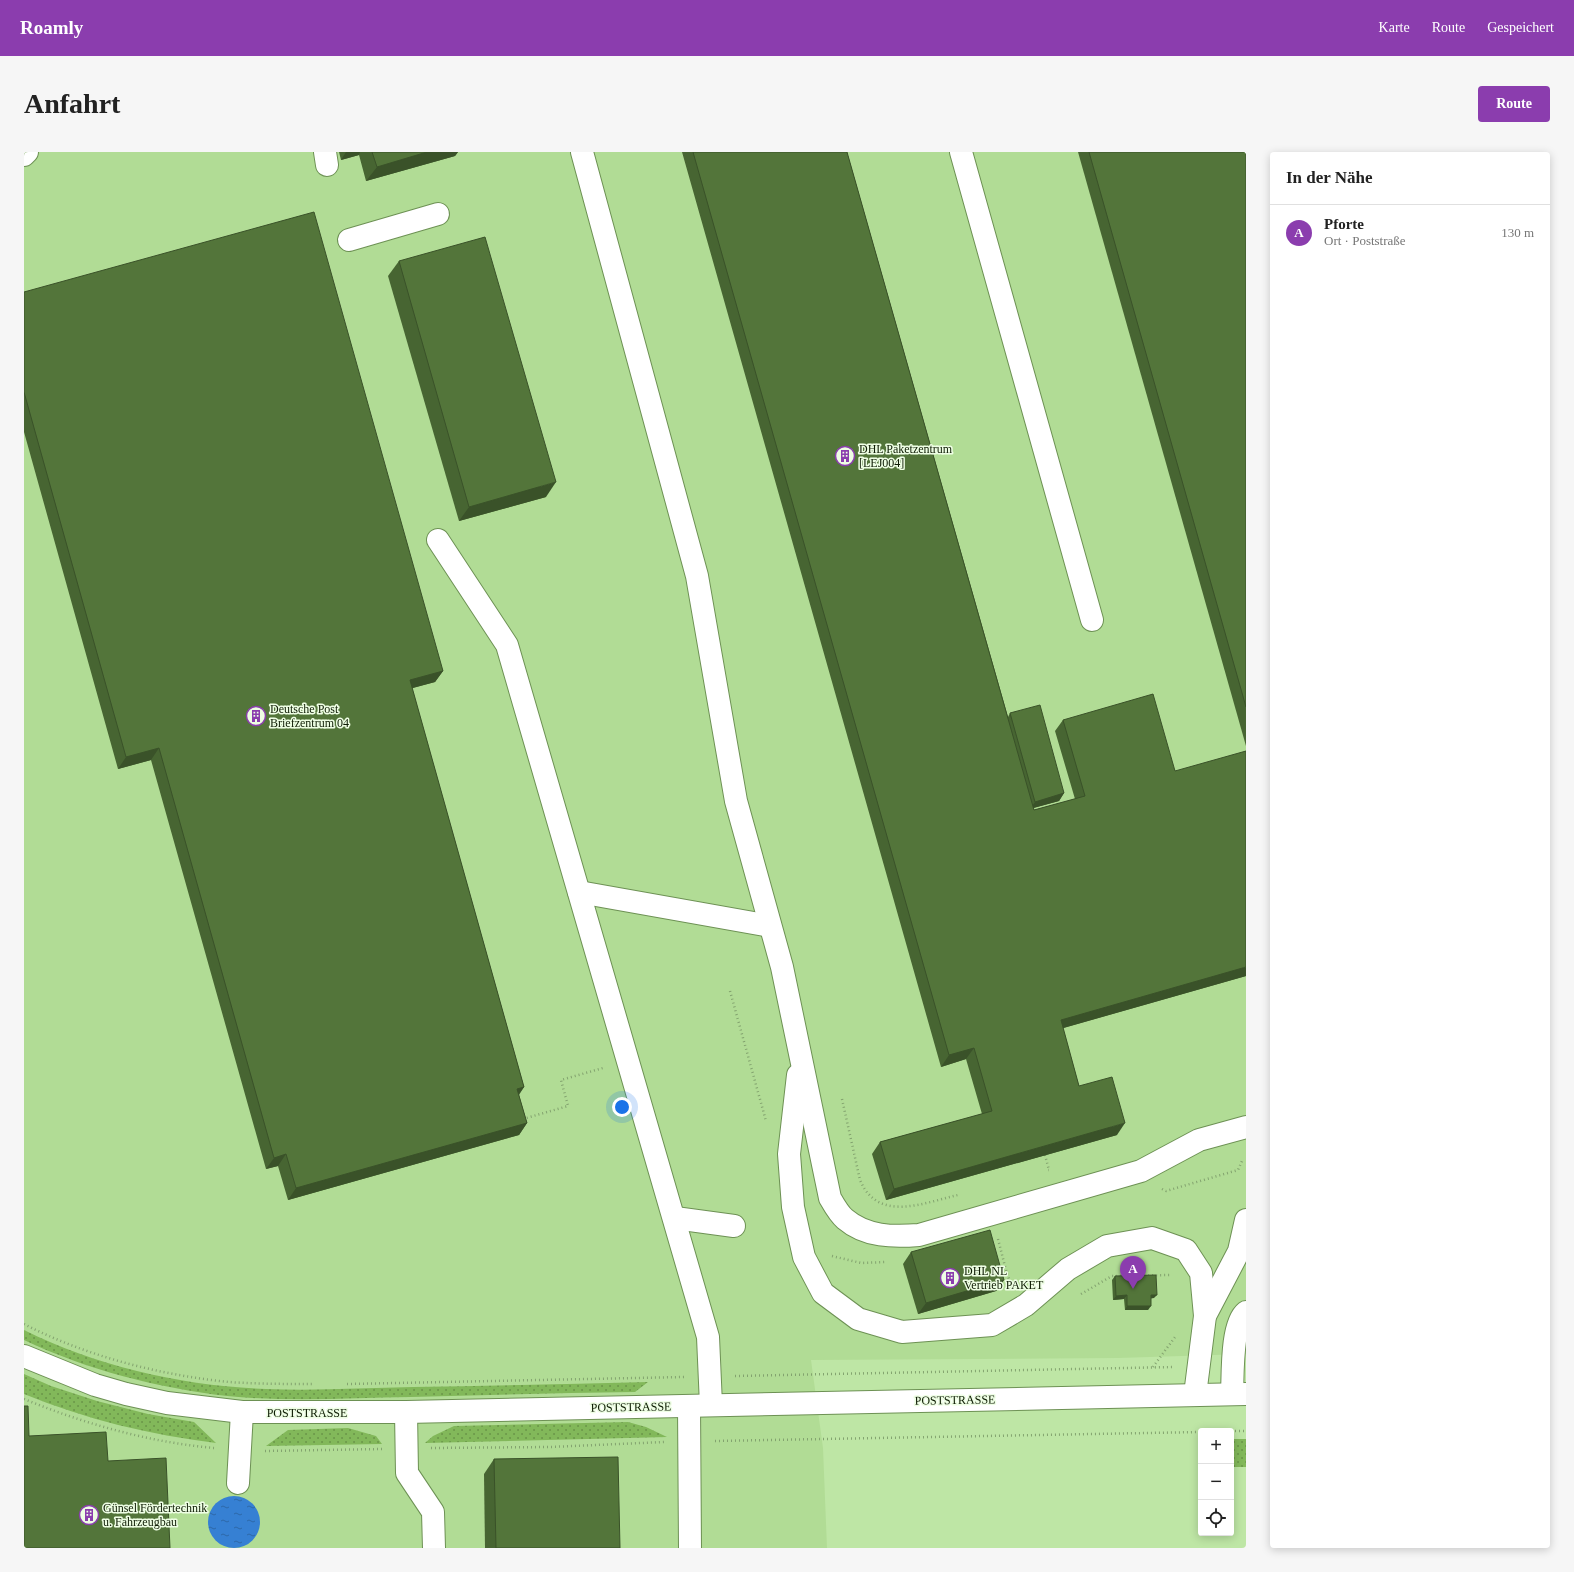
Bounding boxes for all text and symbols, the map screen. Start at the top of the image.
text: Roamly [20,17,83,38]
text: Karte [1379,20,1410,35]
text: Route [1432,20,1465,35]
text: Gespeichert [1487,20,1554,35]
button: Route [1478,86,1550,122]
text: Anfahrt [24,88,120,119]
text: In der Nähe [1286,168,1373,187]
text: Pforte [1324,216,1364,232]
text: A [1294,225,1304,240]
text: 130 m [1501,225,1534,240]
text: Ort · Poststraße [1324,233,1406,248]
place label: DHL Paketzentrum [LEJ004] [859,442,953,470]
building icon: DHL Paketzentrum [LEJ004] [834,445,856,467]
place label: Deutsche Post Briefzentrum 04 [270,702,349,730]
building icon: Deutsche Post Briefzentrum 04 [245,705,267,727]
your location [612,1097,632,1117]
pin: A [1120,1256,1146,1289]
place label: DHL NL Vertrieb PAKET [964,1264,1044,1292]
building icon: DHL NL Vertrieb PAKET [939,1267,961,1289]
street label: POSTSTRASSE [915,1392,995,1408]
street label: POSTSTRASSE [591,1399,671,1415]
street label: POSTSTRASSE [267,1406,347,1420]
map controls [1198,1428,1234,1536]
button: + [1198,1428,1234,1464]
button: − [1198,1464,1234,1500]
button: locate [1198,1500,1234,1536]
place label: Günsel Fördertechnik u. Fahrzeugbau [103,1501,207,1529]
building icon: Günsel Fördertechnik u. Fahrzeugbau [78,1504,100,1526]

